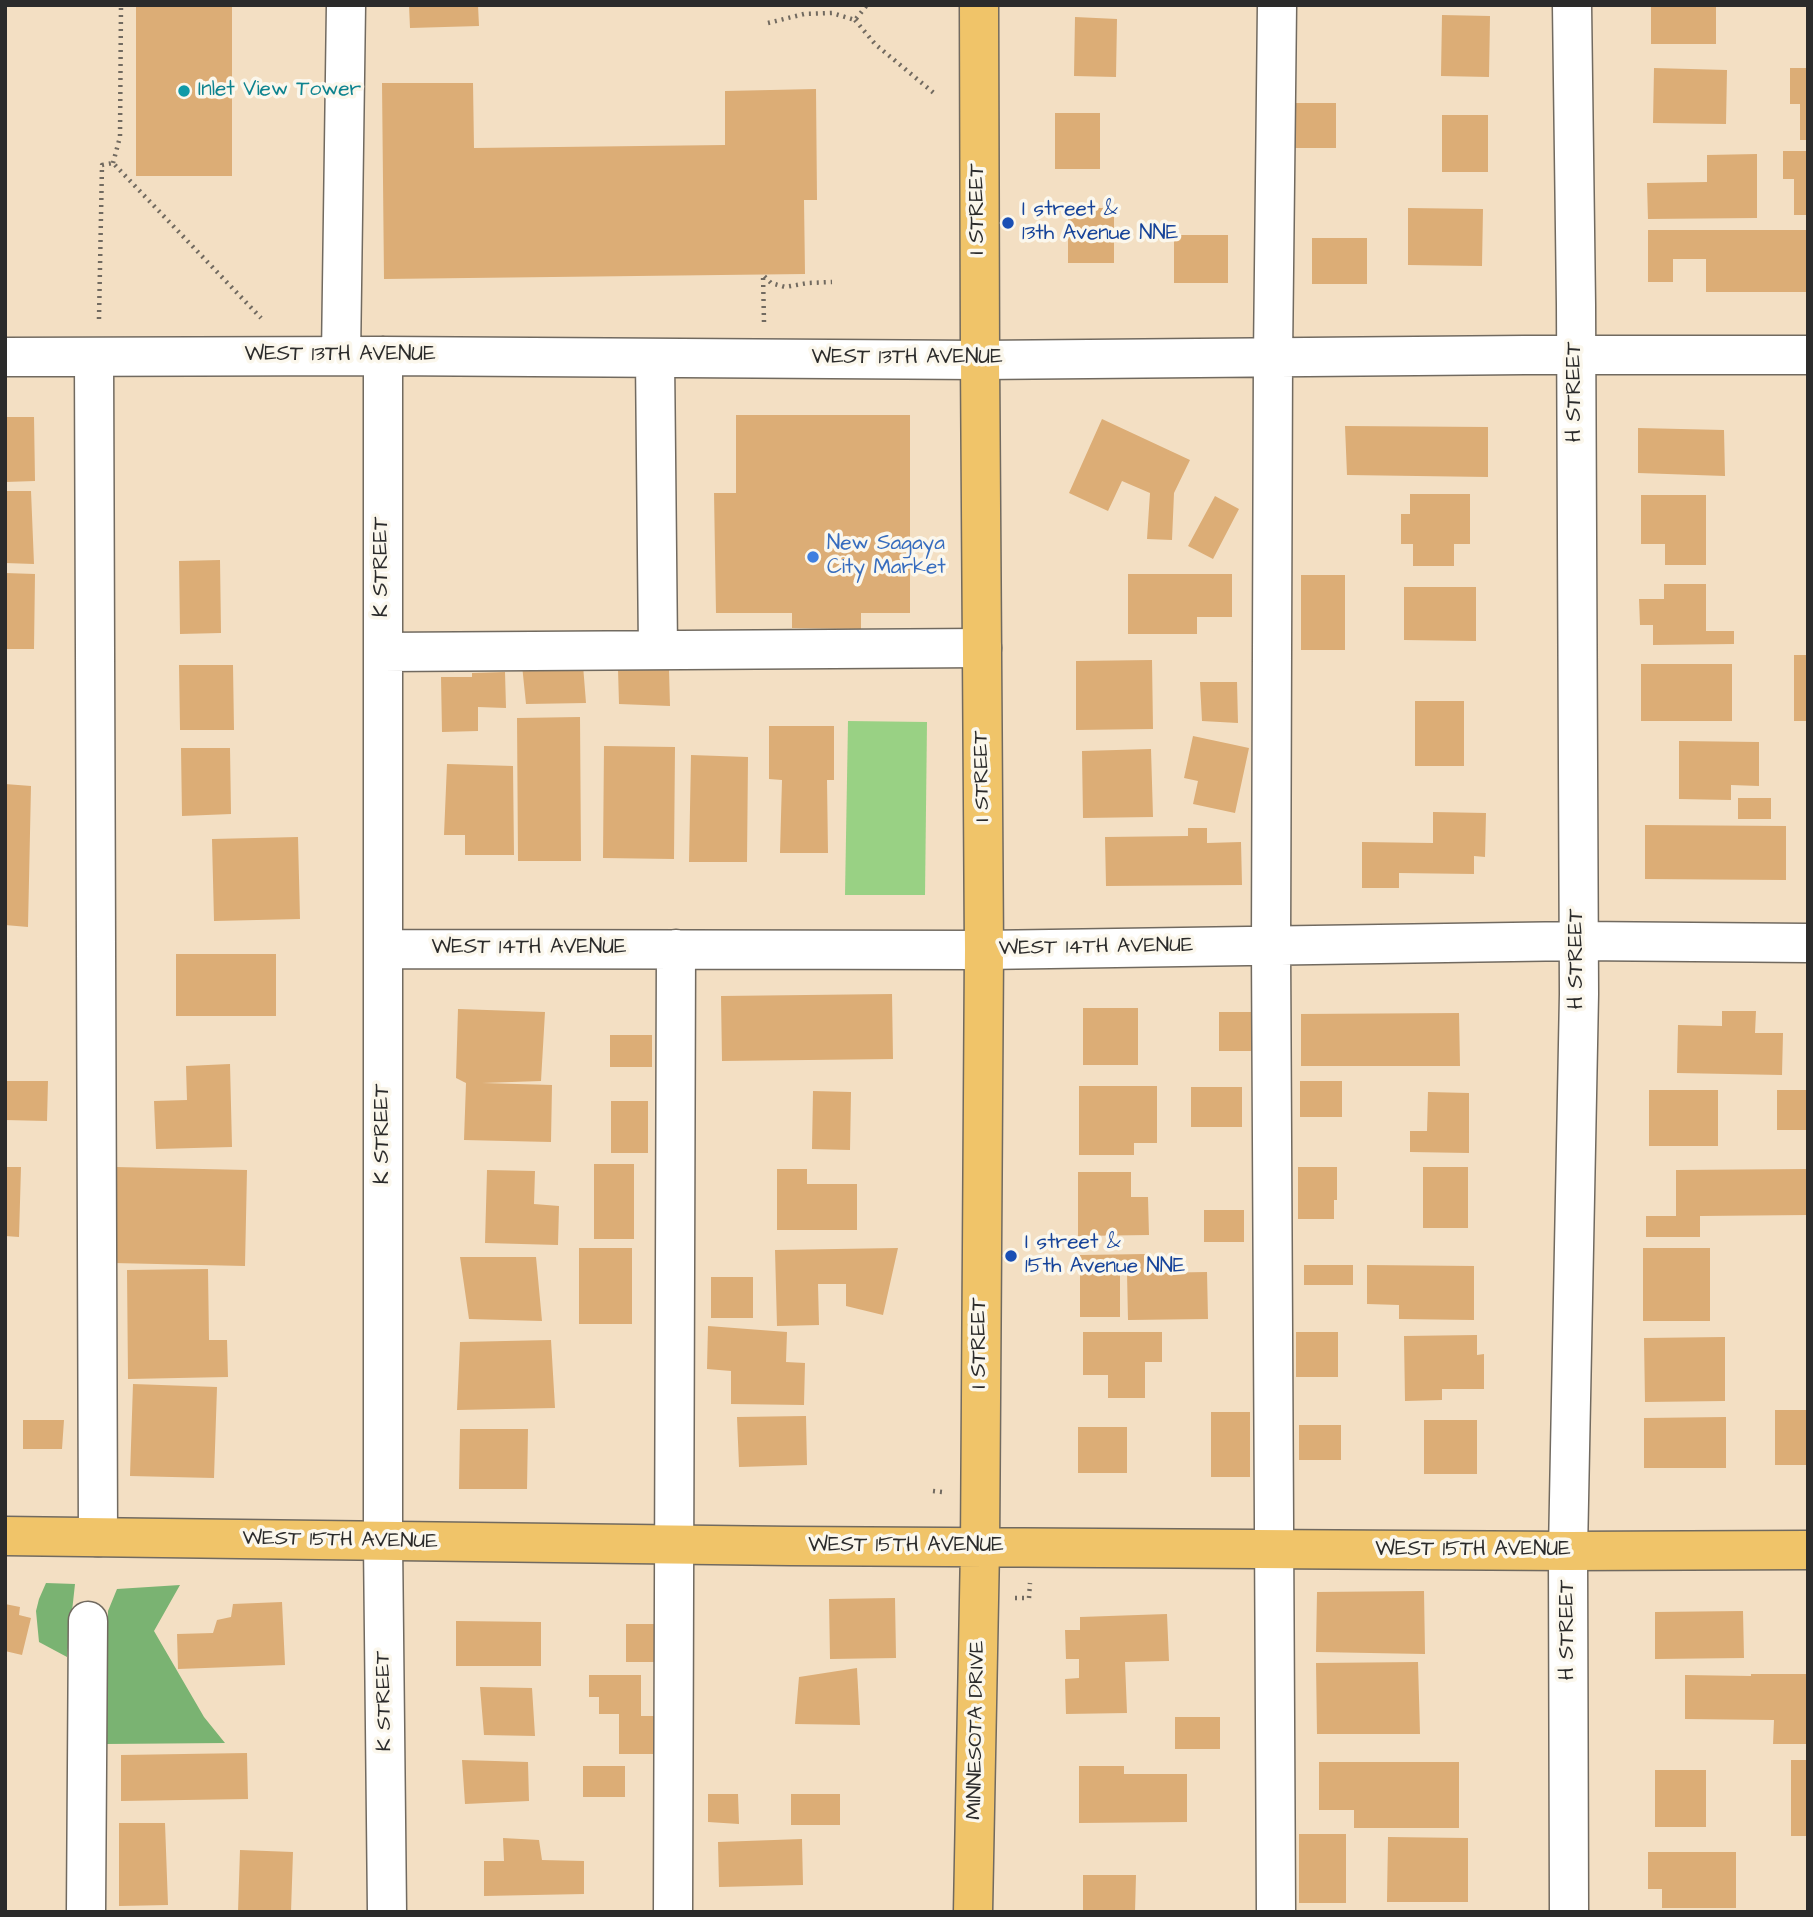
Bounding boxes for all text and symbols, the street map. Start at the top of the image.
place label: Inlet View Tower [198,78,361,104]
marker: Inlet View Tower [176,83,192,99]
street label: I STREET [966,163,992,255]
place label: I street & 13th Avenue NNE [1022,198,1178,248]
marker: I street & 13th Avenue NNE [1000,215,1016,231]
street label: H STREET [1563,342,1589,442]
street label: WEST 13TH AVENUE [244,343,436,369]
street label: WEST 13TH AVENUE [811,346,1003,372]
street label: K STREET [370,517,396,617]
place label: New Sagaya City Market [827,532,946,582]
marker: New Sagaya City Market [805,549,821,565]
street label: I STREET [970,730,996,822]
street label: H STREET [1565,909,1591,1009]
street label: WEST 14TH AVENUE [998,934,1194,962]
street label: WEST 14TH AVENUE [432,936,626,962]
street label: K STREET [371,1084,397,1184]
place label: I street & 15th Avenue NNE [1025,1231,1185,1281]
marker: I street & 15th Avenue NNE [1003,1248,1019,1264]
street label: I STREET [968,1297,994,1389]
street label: WEST 15TH AVENUE [242,1527,438,1555]
street label: WEST 15TH AVENUE [808,1534,1004,1560]
street label: WEST 15TH AVENUE [1375,1538,1571,1564]
street label: H STREET [1556,1580,1582,1680]
street label: MINNESOTA DRIVE [963,1640,991,1820]
street label: K STREET [372,1650,398,1752]

